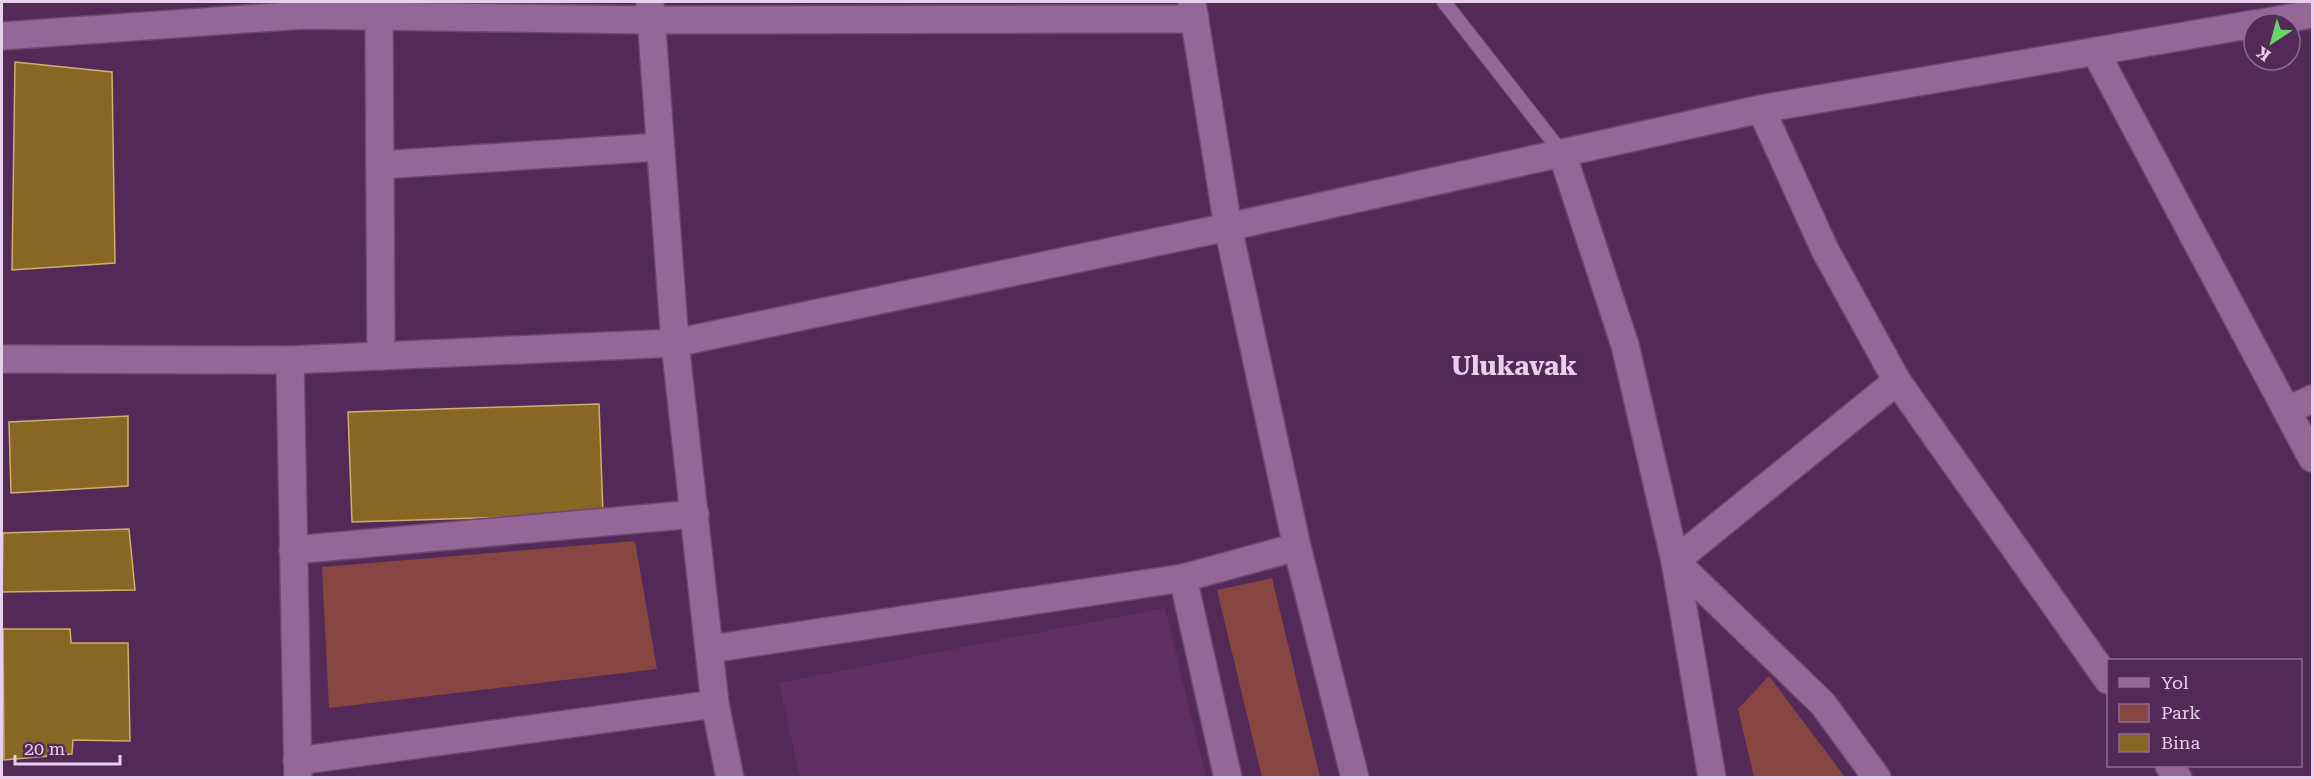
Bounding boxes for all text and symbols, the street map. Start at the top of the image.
north arrow [2242,12,2302,72]
text: K [2252,42,2274,65]
district label: Ulukavak [1451,351,1577,381]
legend [2107,659,2302,767]
text: Yol [2161,672,2189,693]
text: Park [2161,702,2201,723]
scale bar [15,728,120,766]
text: Bina [2161,732,2200,753]
text: 20 m [24,738,65,759]

